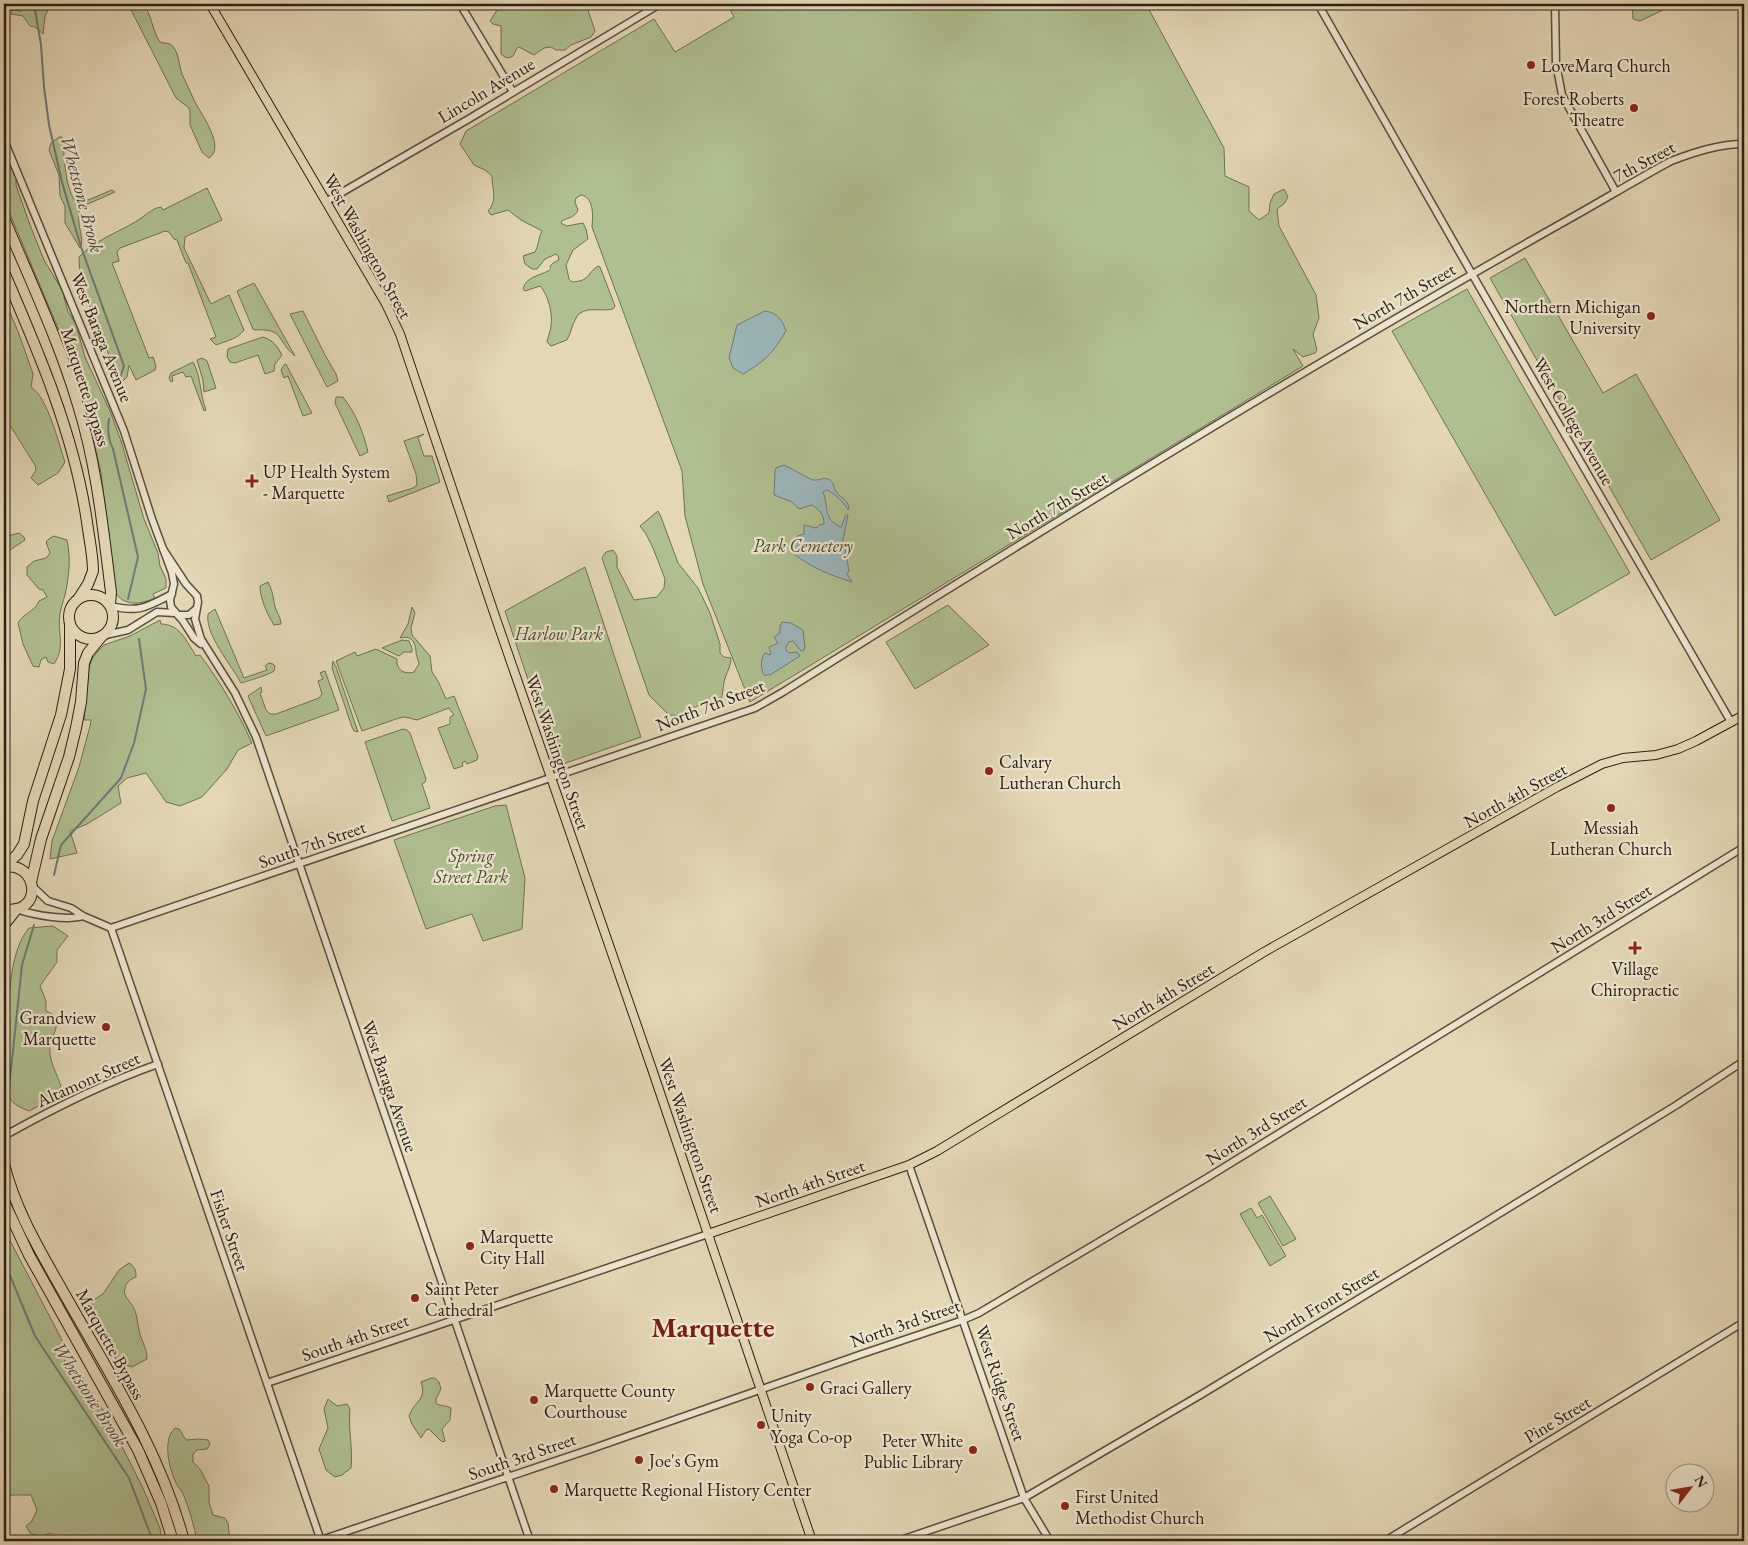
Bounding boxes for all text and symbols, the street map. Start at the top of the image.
street label: Lincoln Avenue [433,52,539,128]
place label: LoveMarq Church [1541,54,1671,77]
marker: LoveMarq Church [1525,59,1537,71]
place label: Forest Roberts Theatre [1523,87,1624,131]
marker: Forest Roberts Theatre [1628,102,1640,114]
water label: Whetstone Brook [54,132,110,256]
street label: 7th Street [1609,135,1679,187]
street label: West Washington Street [319,169,418,323]
street label: North 7th Street [1349,257,1460,335]
street label: West Baraga Avenue [65,269,139,405]
place label: Northern Michigan University [1505,295,1641,339]
marker: Northern Michigan University [1645,310,1657,322]
street label: Marquette Bypass [56,325,116,449]
street label: West College Avenue [1528,353,1620,489]
place label: UP Health System - Marquette [263,460,390,504]
street label: North 7th Street [1002,466,1112,544]
marker: UP Health System - Marquette [245,474,259,488]
park label: Park Cemetery [753,534,854,558]
park label: Harlow Park [514,622,603,645]
street label: West Washington Street [521,671,595,833]
street label: North 7th Street [652,674,768,736]
place label: Calvary Lutheran Church [999,750,1121,794]
street label: North 4th Street [1459,757,1571,833]
marker: Calvary Lutheran Church [983,765,995,777]
marker: Messiah Lutheran Church [1605,802,1617,814]
street label: South 7th Street [255,815,369,873]
place label: Messiah Lutheran Church [1550,816,1672,860]
park label: Spring Street Park [433,844,508,888]
street label: North 3rd Street [1546,878,1656,958]
marker: Village Chiropractic [1628,941,1642,955]
street label: North 4th Street [1108,957,1218,1035]
place label: Village Chiropractic [1591,957,1679,1001]
place label: Grandview Marquette [19,1006,97,1050]
street label: West Baraga Avenue [357,1017,423,1155]
marker: Grandview Marquette [100,1021,112,1033]
street label: Altamont Street [32,1046,144,1112]
street label: West Washington Street [654,1054,728,1216]
street label: North 3rd Street [1201,1090,1311,1170]
street label: North 4th Street [752,1153,868,1212]
street label: Fisher Street [205,1186,255,1274]
place label: Marquette City Hall [480,1225,553,1269]
marker: Marquette City Hall [464,1240,476,1252]
street label: North Front Street [1259,1260,1383,1347]
place label: Saint Peter Cathedral [425,1277,498,1321]
street label: Marquette Bypass [71,1285,151,1404]
marker: Saint Peter Cathedral [409,1292,421,1304]
street label: North 3rd Street [847,1293,963,1353]
street label: South 4th Street [298,1308,412,1366]
district label: Marquette [651,1309,775,1345]
street label: West Ridge Street [970,1322,1032,1444]
water label: Whetstone Brook [47,1337,134,1452]
place label: Graci Gallery [820,1376,912,1399]
place label: Marquette County Courthouse [544,1379,675,1423]
marker: Graci Gallery [804,1381,816,1393]
street label: Pine Street [1519,1390,1595,1448]
marker: Marquette County Courthouse [528,1394,540,1406]
place label: Unity Yoga Co-op [771,1404,852,1448]
marker: Unity Yoga Co-op [755,1419,767,1431]
street label: South 3rd Street [465,1427,579,1485]
place label: Peter White Public Library [864,1429,963,1473]
marker: Peter White Public Library [967,1444,979,1456]
place label: Joe's Gym [647,1449,719,1472]
marker: Joe's Gym [633,1454,645,1466]
north arrow [1666,1462,1716,1512]
text: N [1691,1472,1712,1491]
place label: Marquette Regional History Center [564,1478,811,1501]
marker: Marquette Regional History Center [548,1483,560,1495]
place label: First United Methodist Church [1075,1485,1204,1529]
marker: First United Methodist Church [1059,1500,1071,1512]

